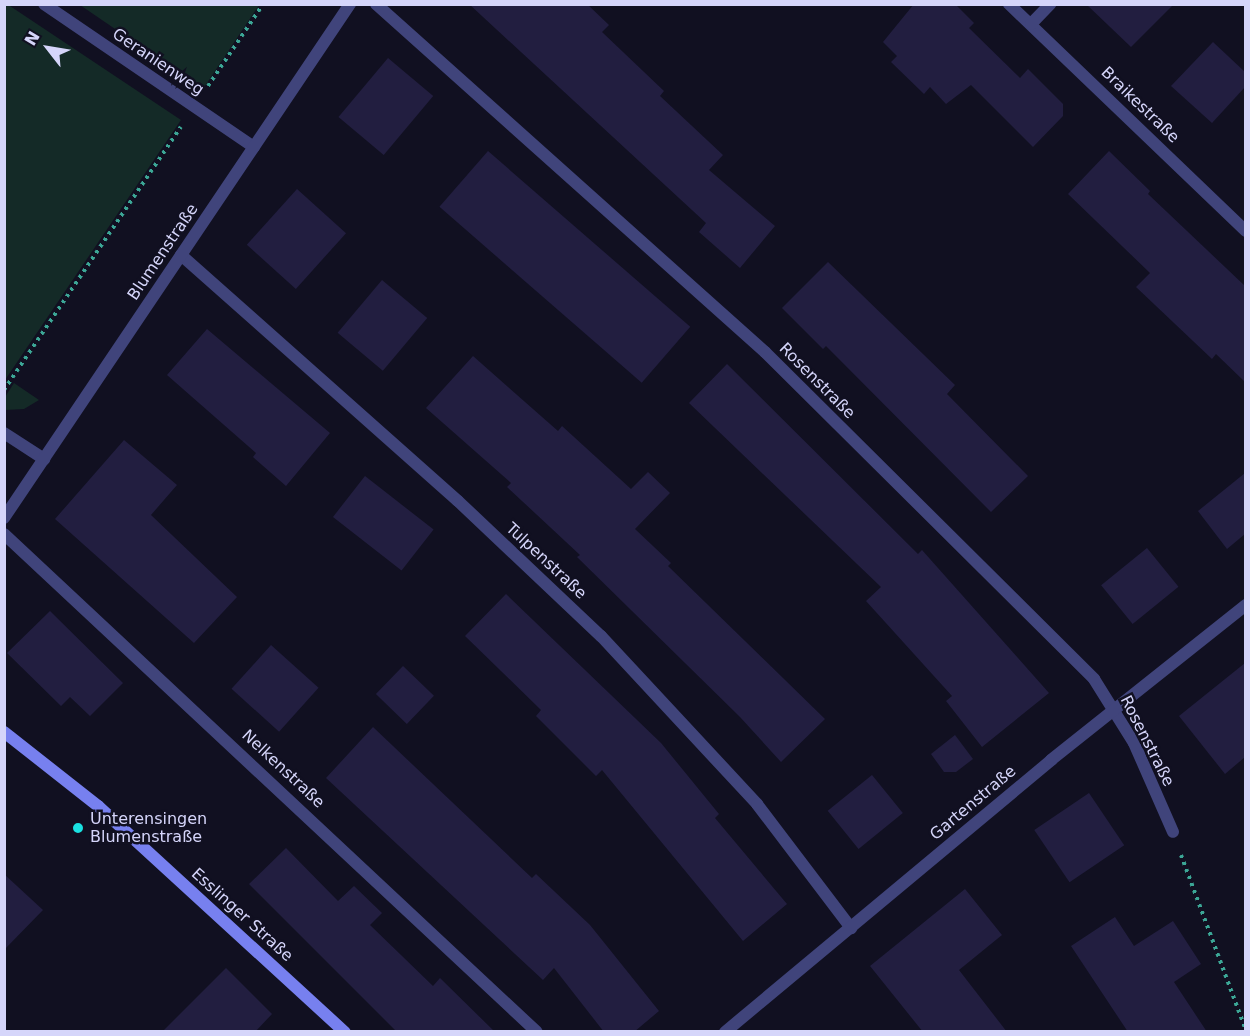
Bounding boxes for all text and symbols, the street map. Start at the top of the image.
north arrow [18,18,78,78]
street label: Geranienweg [109,24,207,100]
text: N [21,28,44,49]
street label: Braikestraße [1097,63,1183,147]
street label: Blumenstraße [124,200,202,304]
street label: Rosenstraße [775,339,859,423]
street label: Tulpenstraße [502,519,590,603]
street label: Rosenstraße [1116,692,1178,790]
street label: Nelkenstraße [238,726,328,812]
street label: Gartenstraße [926,762,1020,844]
place label: Unterensingen Blumenstraße [90,809,207,847]
marker: Unterensingen Blumenstraße [71,821,85,835]
street label: Esslinger Straße [187,864,297,966]

